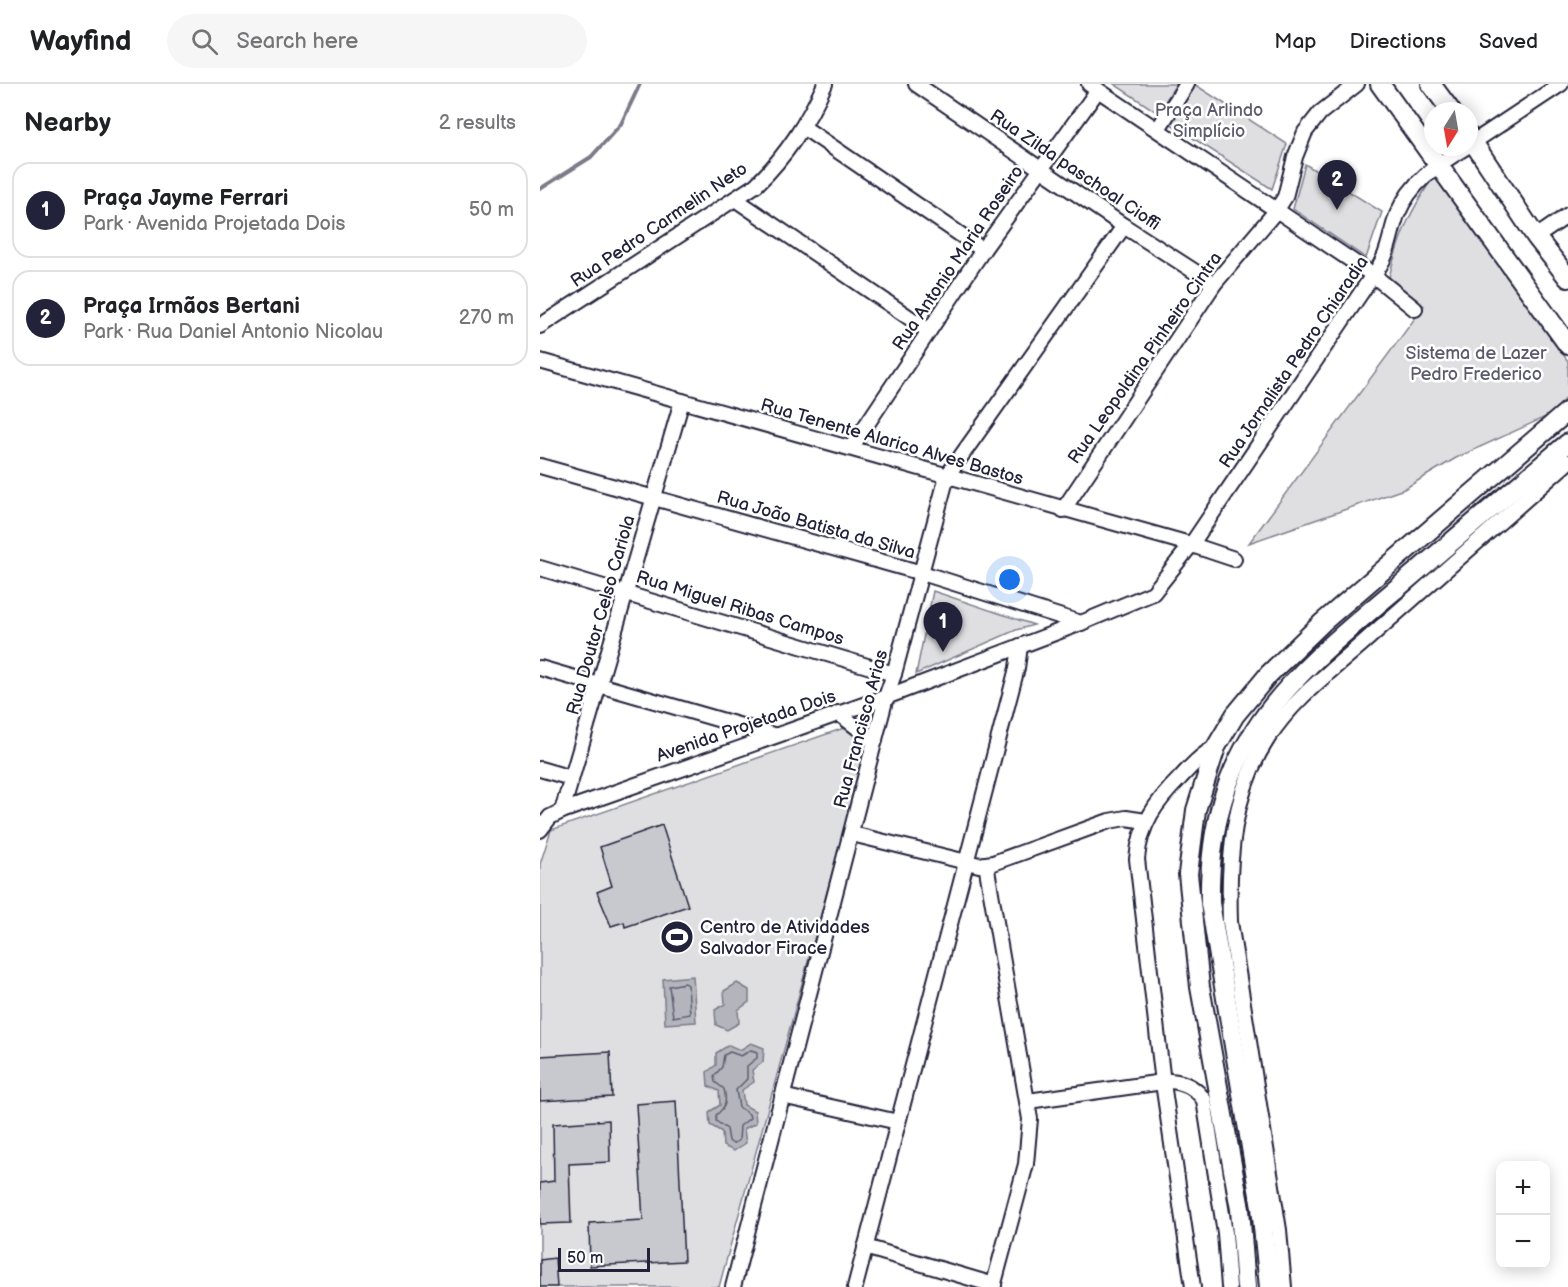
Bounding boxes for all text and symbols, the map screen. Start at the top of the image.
search box [167,14,587,68]
text: Wayfind [30,25,131,58]
icon: search [188,25,221,58]
text: Search here [236,28,358,55]
text: Map [1274,29,1317,54]
text: Directions [1350,29,1446,54]
text: Saved [1479,29,1538,54]
park label: Praça Arlindo Simplício [1155,100,1263,142]
north arrow [1424,102,1478,156]
street label: Rua Zilda paschoal Cioffi [986,105,1164,235]
text: Nearby [24,108,111,139]
text: 2 results [439,111,516,135]
street label: Rua Pedro Carmelin Neto [567,158,751,292]
pin: 2 [1318,160,1356,210]
street label: Rua Antonio Maria Roseiro [888,162,1028,354]
text: Praça Jayme Ferrari [83,185,288,212]
text: 1 [41,198,50,222]
text: 50 m [469,198,514,222]
text: Park · Avenida Projetada Dois [83,212,346,236]
street label: Rua Leopoldina Pinheiro Cintra [1064,248,1226,468]
street label: Rua Jornalista Pedro Chiaradia [1215,252,1373,472]
text: Praça Irmãos Bertani [83,293,300,320]
text: 2 [40,306,51,330]
text: 270 m [459,306,514,330]
text: Park · Rua Daniel Antonio Nicolau [83,320,383,344]
park label: Sistema de Lazer Pedro Frederico [1406,343,1547,385]
street label: Rua Tenente Alarico Alves Bastos [758,394,1026,490]
street label: Rua João Batista da Silva [714,487,918,563]
street label: Rua Doutor Celso Cariola [562,513,640,717]
your location [995,565,1024,594]
street label: Rua Miguel Ribas Campos [634,566,846,650]
pin: 1 [924,602,962,652]
street label: Rua Francisco Arias [830,647,892,811]
street label: Avenida Projetada Dois [654,685,839,767]
place label: Centro de Atividades Salvador Firace [700,917,870,959]
sports icon: Centro de Atividades Salvador Firace [659,919,695,955]
map controls [1496,1161,1550,1269]
button: + [1496,1161,1550,1215]
button: − [1496,1215,1550,1269]
scale bar [558,1245,650,1272]
text: 50 m [567,1249,603,1268]

